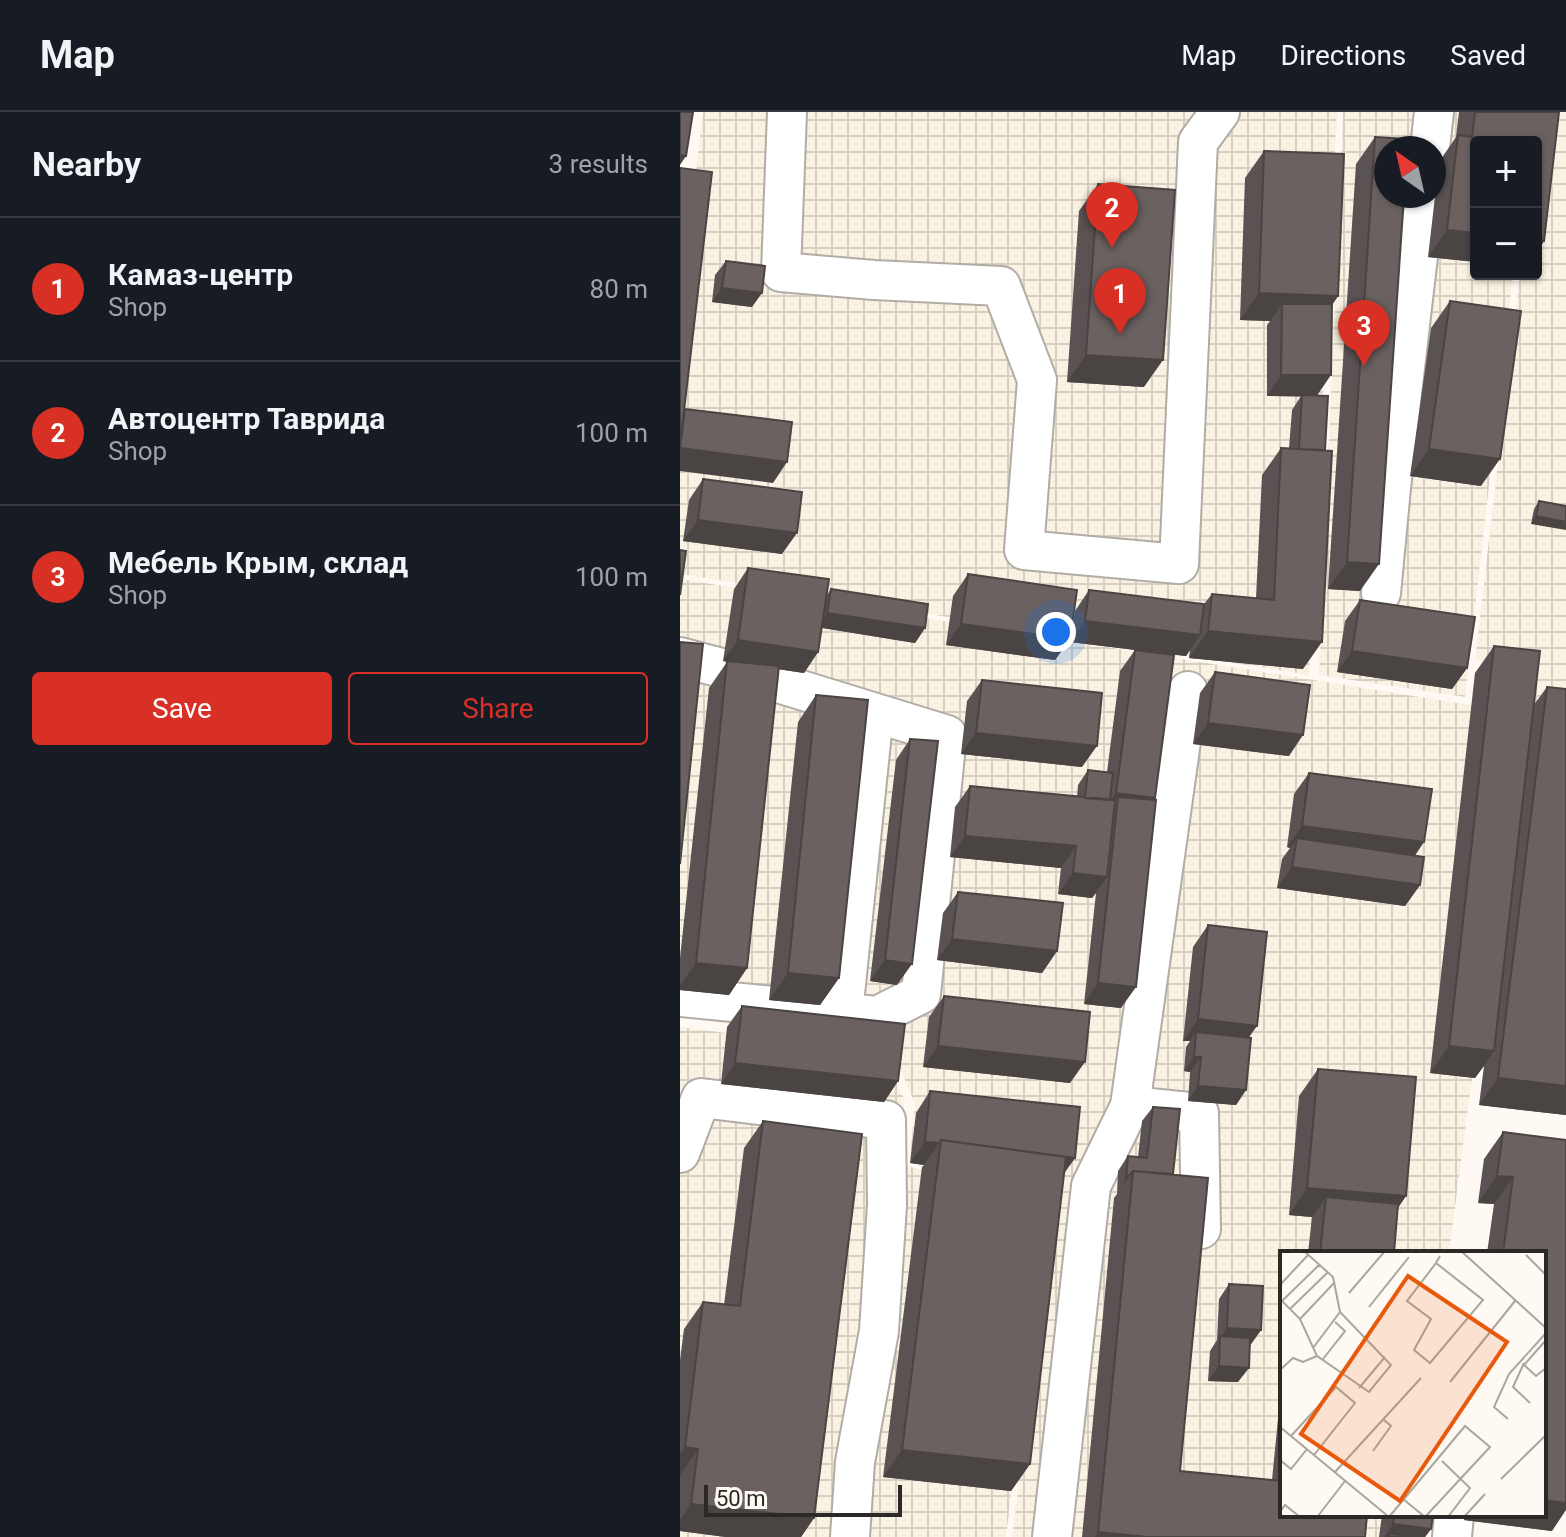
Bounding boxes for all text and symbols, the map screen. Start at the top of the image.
text: Map [40,33,115,77]
text: Map [1181,39,1237,72]
text: Directions [1281,39,1406,72]
text: Saved [1450,39,1526,72]
north arrow [1374,136,1446,208]
map controls [1470,136,1542,280]
button: + [1470,136,1542,208]
text: Nearby [32,144,141,184]
text: 3 results [549,149,648,179]
pin: 2 [1086,182,1138,248]
button: − [1470,208,1542,280]
text: Камаз-центр [108,257,293,292]
pin: 1 [1094,268,1146,334]
text: 1 [51,274,65,304]
text: 80 m [590,274,648,304]
text: Shop [108,292,167,322]
pin: 3 [1338,300,1390,366]
text: Автоцентр Таврида [108,401,385,436]
text: 2 [51,418,65,448]
text: 100 m [575,418,648,448]
text: Shop [108,436,167,466]
text: Мебель Крым, склад [108,545,408,580]
text: 3 [51,562,65,592]
text: 100 m [575,562,648,592]
text: Shop [108,580,167,610]
your location [1036,612,1076,652]
button: Save [32,672,332,745]
button: Share [348,672,648,745]
inset map [1280,1251,1546,1517]
scale bar [704,1481,902,1517]
text: 50 m [716,1486,765,1511]

